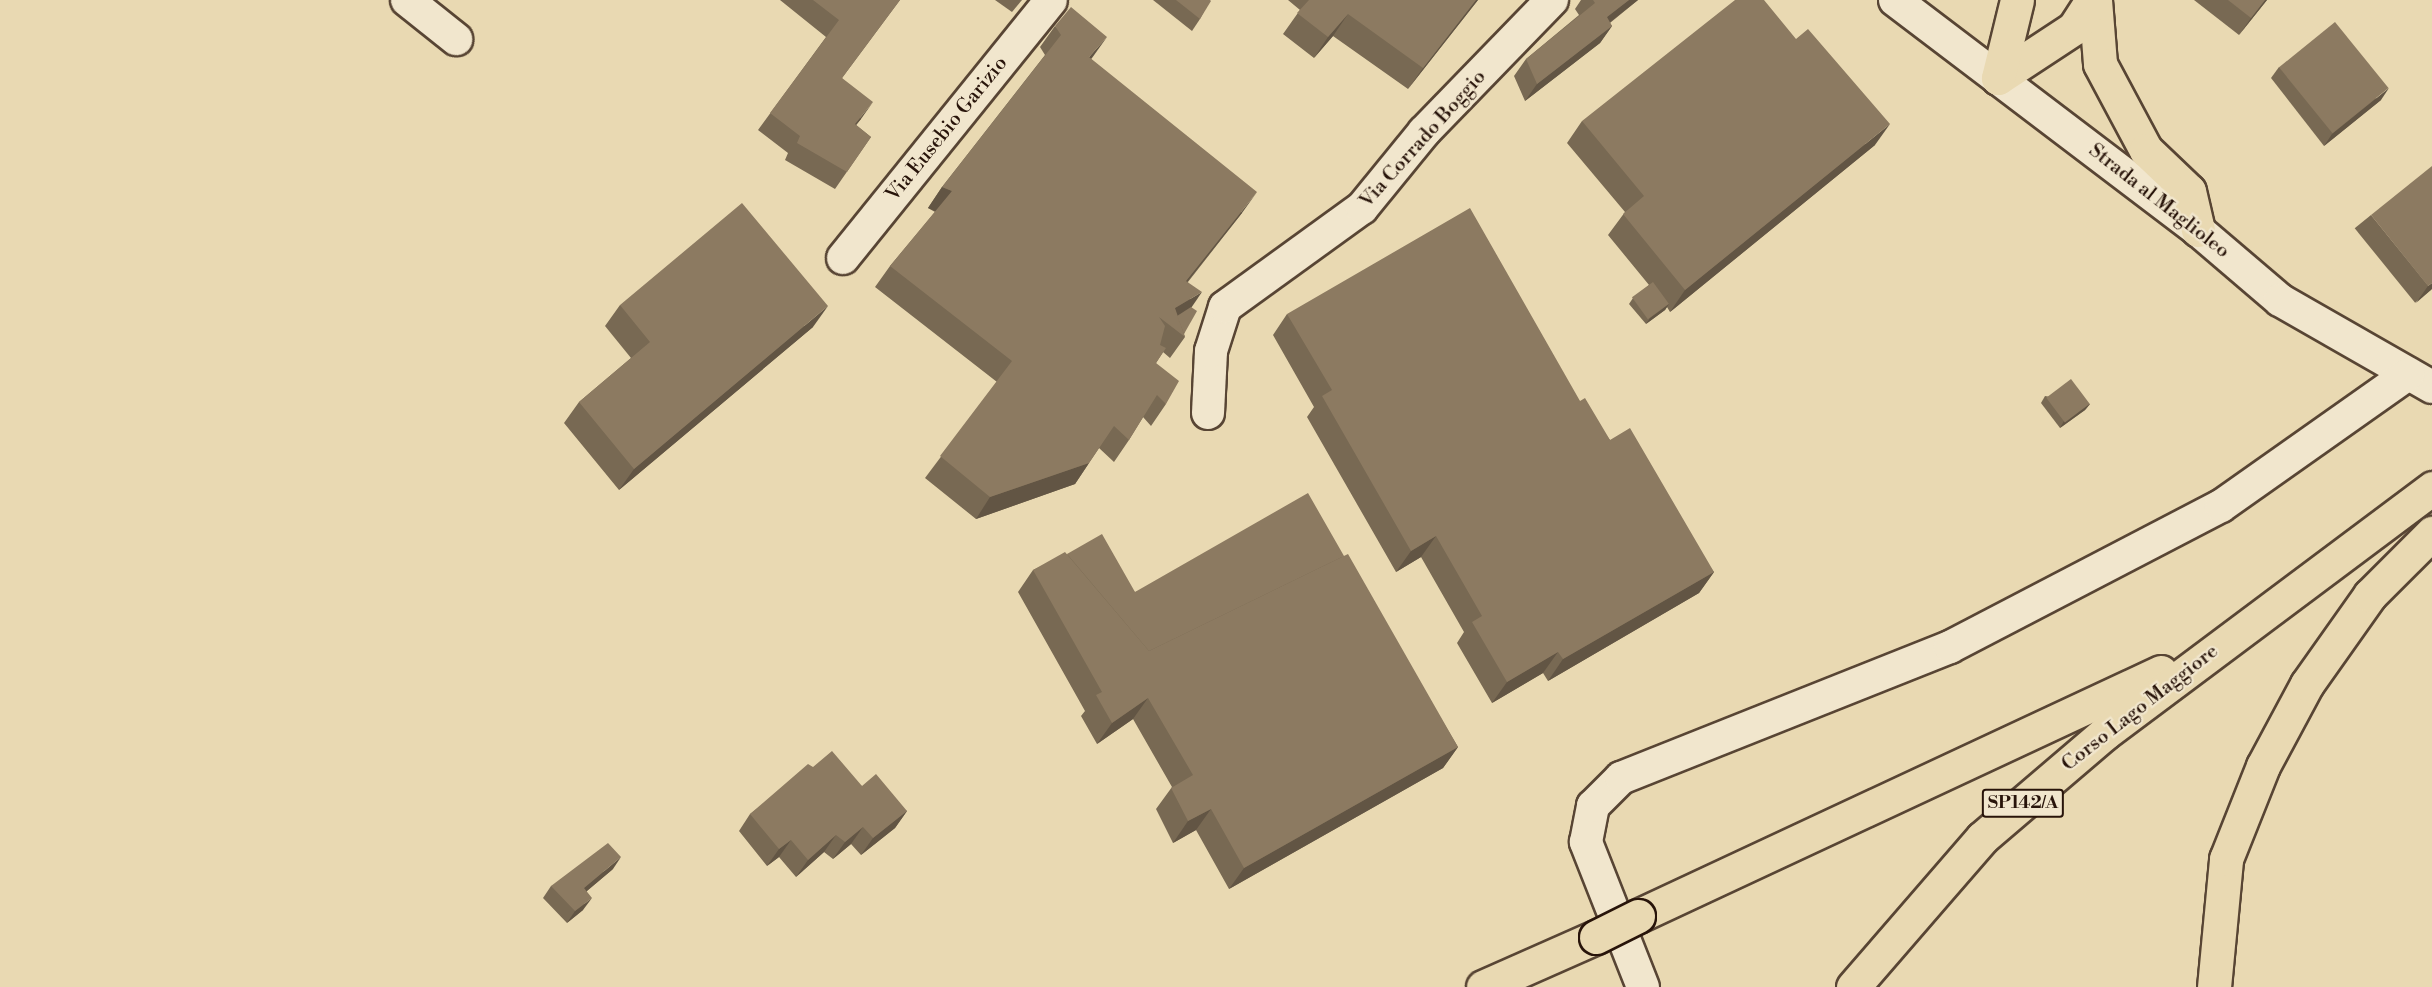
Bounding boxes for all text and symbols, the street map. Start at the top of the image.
street label: Via Eusebio Garizio [881,52,1013,206]
street label: Via Corrado Boggio [1355,65,1491,213]
street label: Strada al Maglioleo [2084,139,2234,263]
street label: Corso Lago Maggiore [2057,640,2223,776]
road number: SP142/A [1981,788,2065,818]

